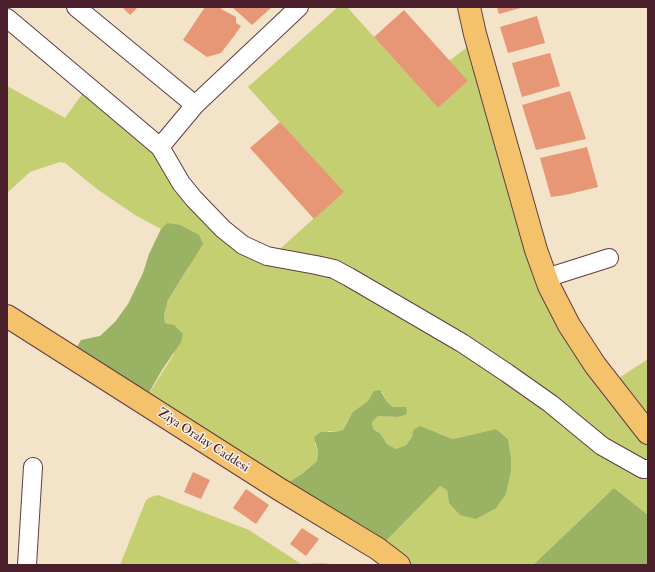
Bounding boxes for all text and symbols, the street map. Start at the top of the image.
street label: Ziya Oralay Caddesi [154,406,252,476]

